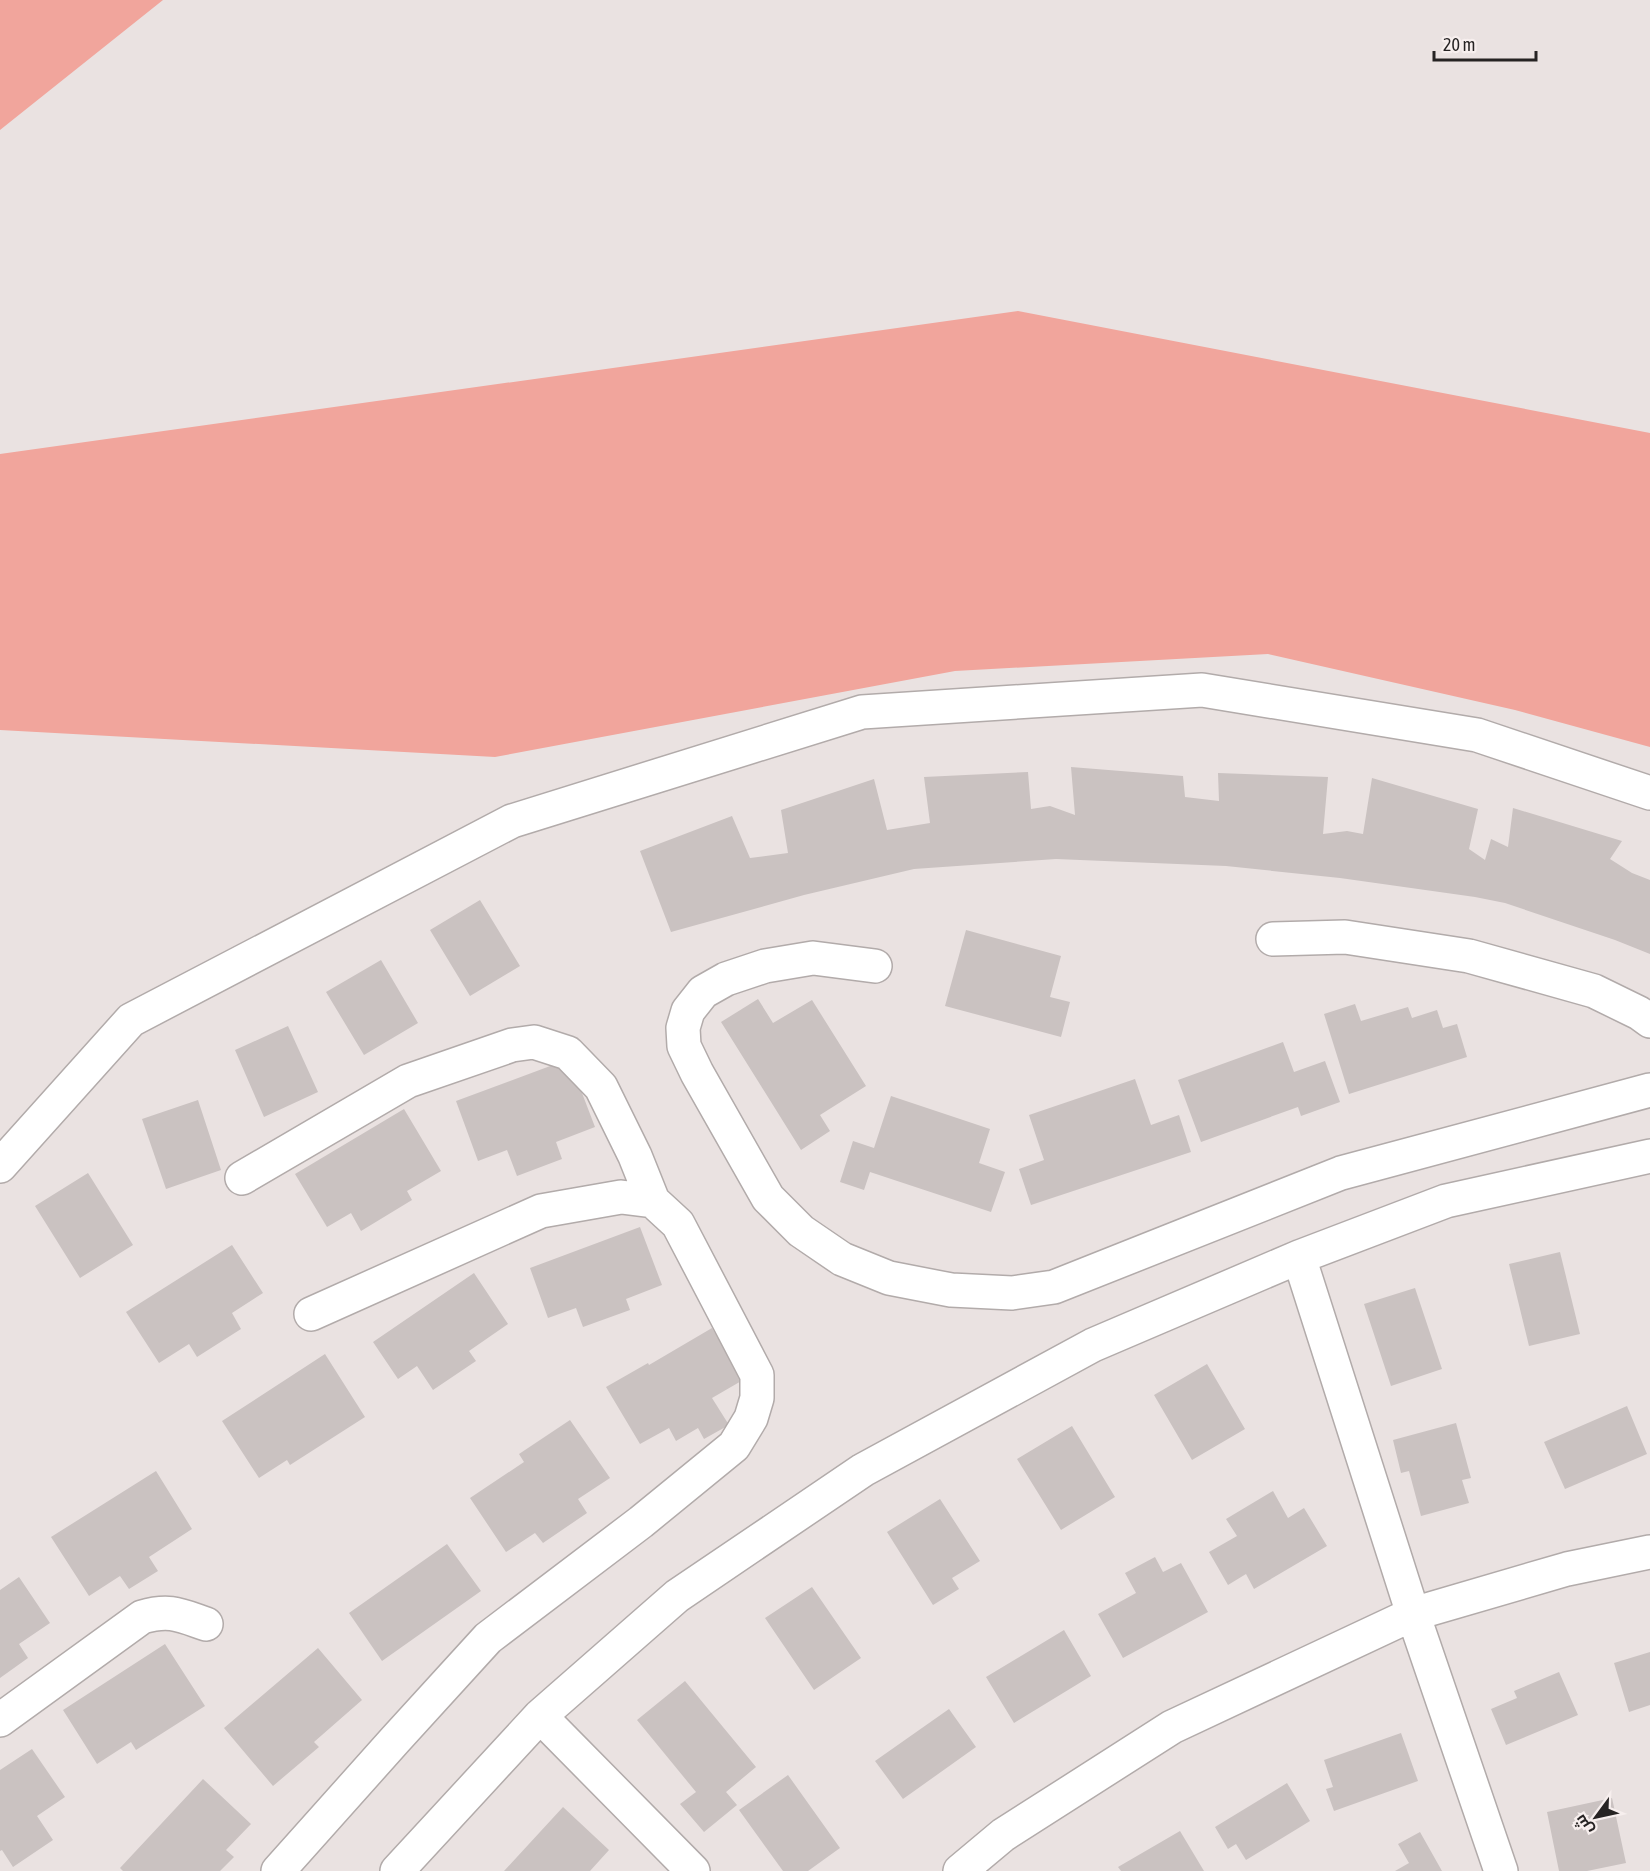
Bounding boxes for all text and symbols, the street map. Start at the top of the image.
scale bar [1434,24,1536,62]
text: 20 m [1443,34,1475,55]
north arrow [1566,1787,1626,1847]
text: ش [1570,1811,1597,1839]

